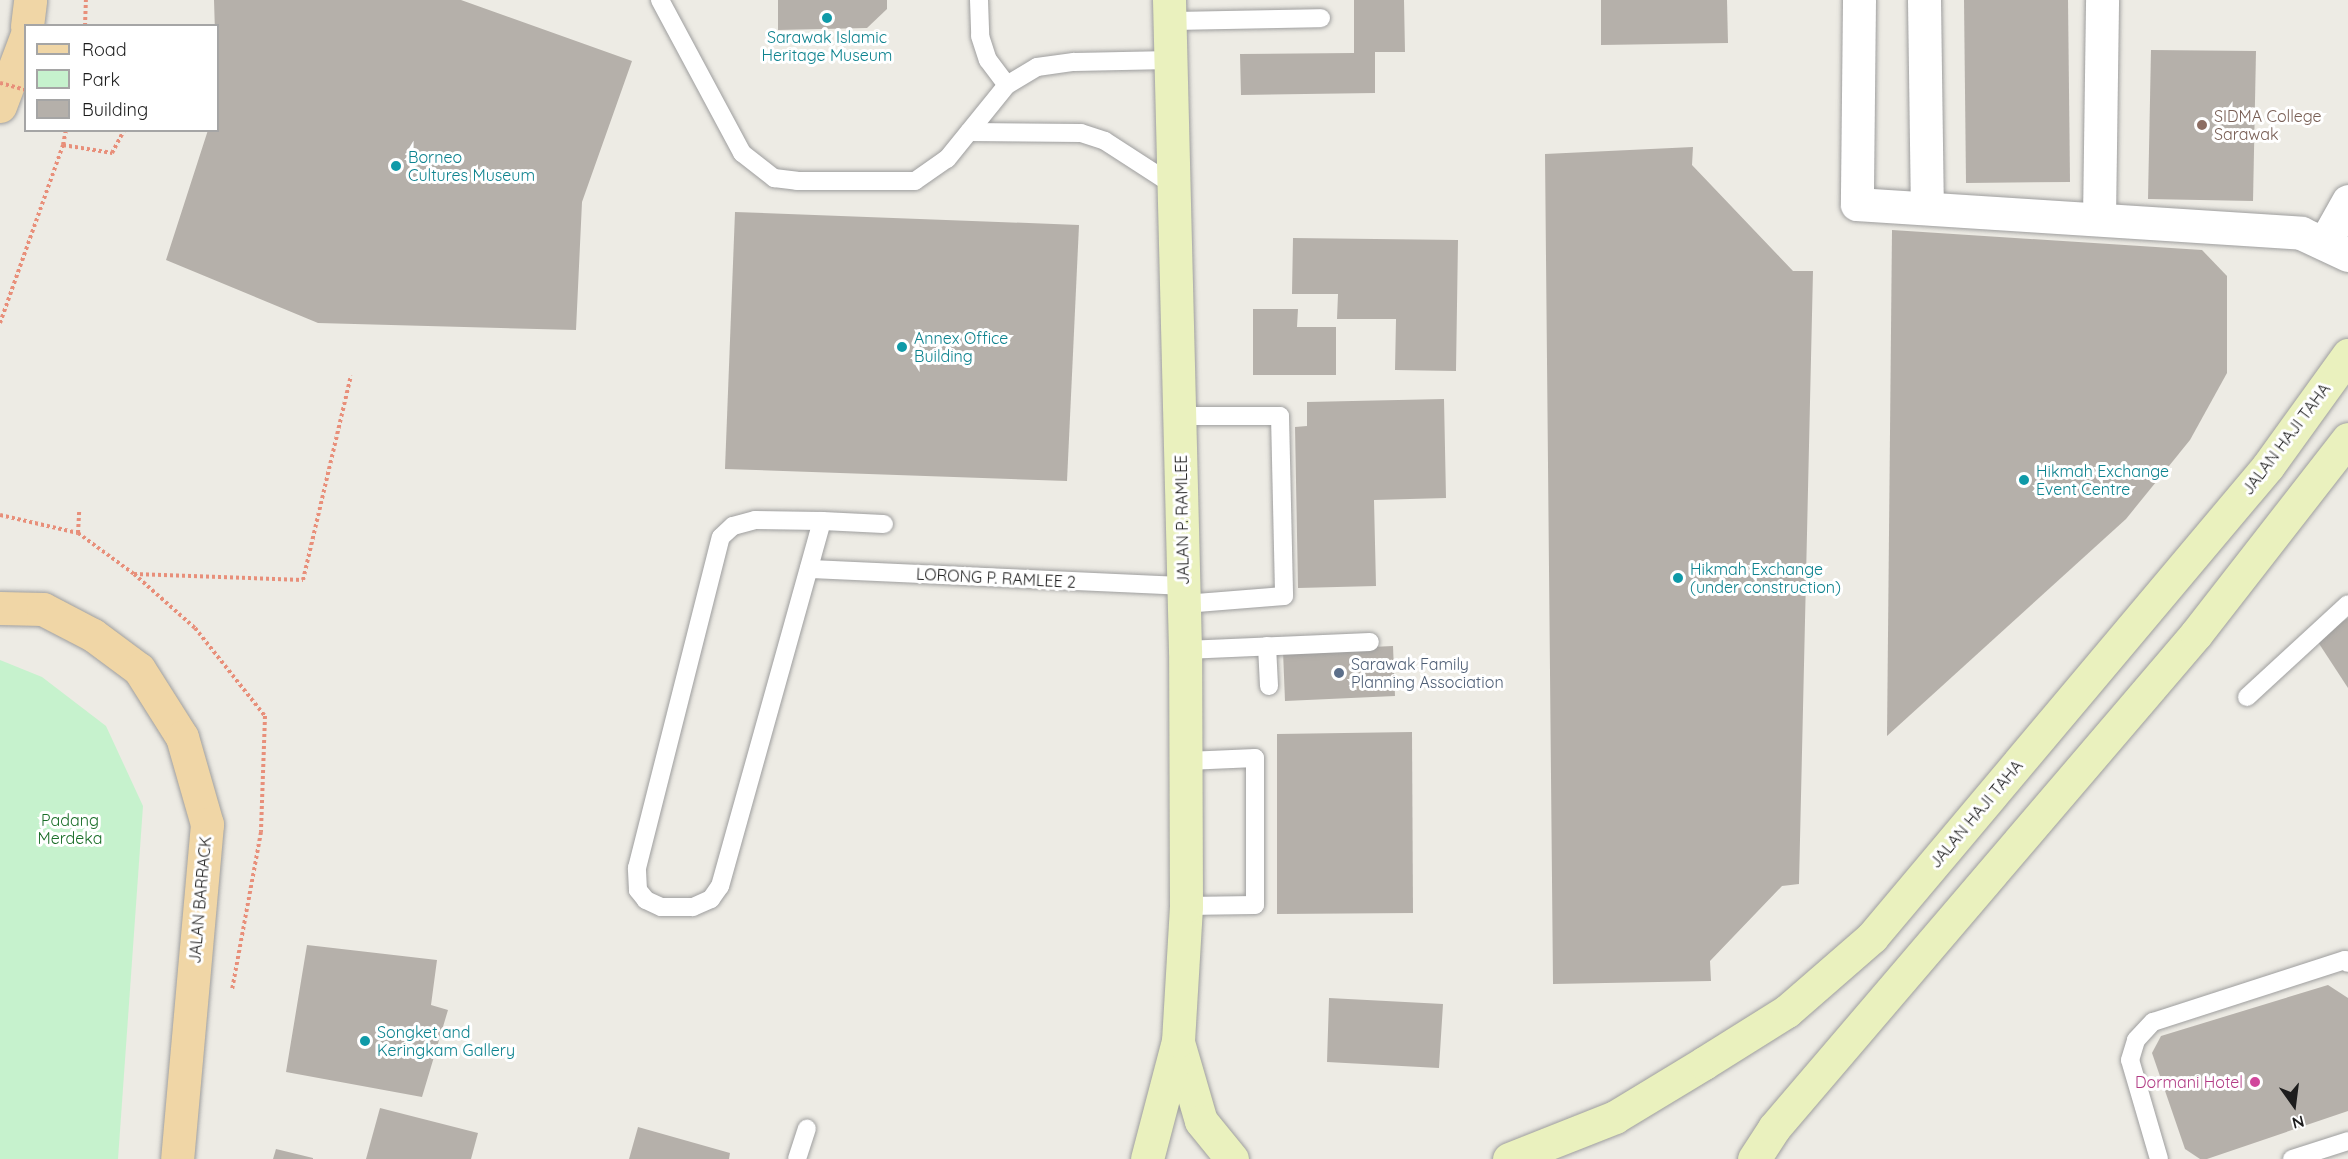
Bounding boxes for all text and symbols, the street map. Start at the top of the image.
marker: Sarawak Islamic Heritage Museum [820,11,834,25]
legend [24,24,219,132]
place label: Sarawak Islamic Heritage Museum [762,27,892,65]
text: Road [82,38,127,61]
text: Park [82,68,120,91]
text: Building [82,98,148,121]
place label: SIDMA College Sarawak [2214,106,2321,144]
marker: SIDMA College Sarawak [2195,118,2209,132]
place label: Borneo Cultures Museum [408,147,535,185]
marker: Borneo Cultures Museum [389,159,403,173]
place label: Annex Office Building [914,328,1008,366]
marker: Annex Office Building [895,340,909,354]
street label: JALAN HAJI TAHA [2238,379,2334,499]
street label: JALAN P. RAMLEE [1171,455,1193,585]
place label: Hikmah Exchange Event Centre [2036,461,2169,499]
marker: Hikmah Exchange Event Centre [2017,473,2031,487]
place label: Hikmah Exchange (under construction) [1690,559,1841,597]
street label: LORONG P. RAMLEE 2 [916,564,1076,592]
marker: Hikmah Exchange (under construction) [1671,571,1685,585]
place label: Sarawak Family Planning Association [1351,654,1504,692]
marker: Sarawak Family Planning Association [1332,666,1346,680]
street label: JALAN HAJI TAHA [1925,756,2027,872]
park label: Padang Merdeka [37,810,103,848]
street label: JALAN BARRACK [185,835,215,965]
place label: Songket and Keringkam Gallery [377,1022,515,1060]
marker: Songket and Keringkam Gallery [358,1034,372,1048]
place label: Dormani Hotel [2135,1072,2243,1092]
marker: Dormani Hotel [2248,1075,2262,1089]
north arrow [2264,1075,2324,1135]
text: N [2290,1111,2306,1134]

